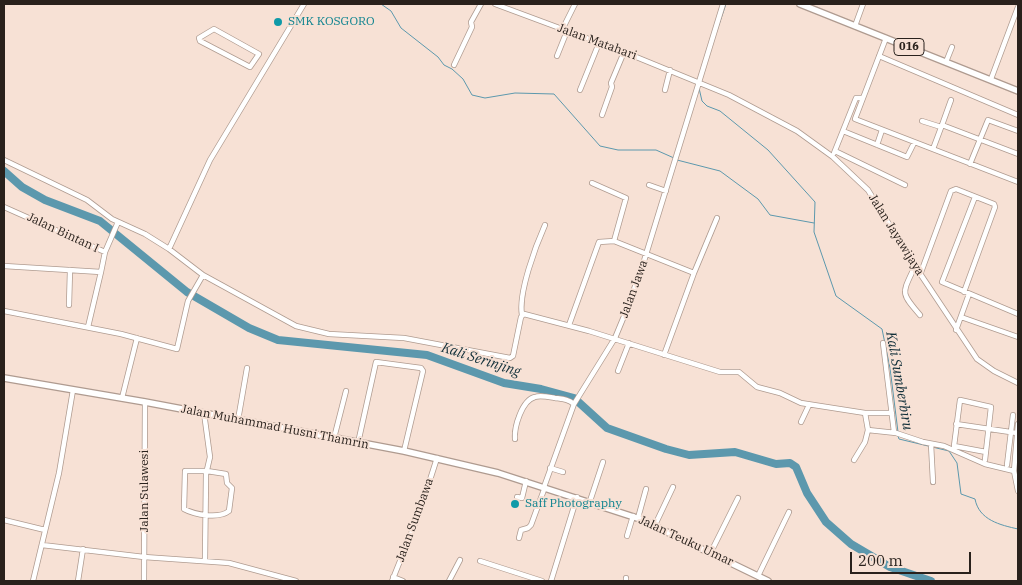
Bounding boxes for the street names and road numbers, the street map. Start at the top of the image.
street label: Jalan Matahari [555,21,639,63]
road number: 016 [894,38,924,56]
street label: Jalan Jayawijaya [865,192,927,278]
street label: Jalan Bintan I [25,210,101,256]
street label: Jalan Jawa [617,258,651,320]
street label: Jalan Muhammad Husni Thamrin [180,402,370,452]
street label: Jalan Sulawesi [138,450,152,532]
street label: Jalan Sumbawa [393,476,437,564]
street label: Jalan Teuku Umar [636,513,736,569]

